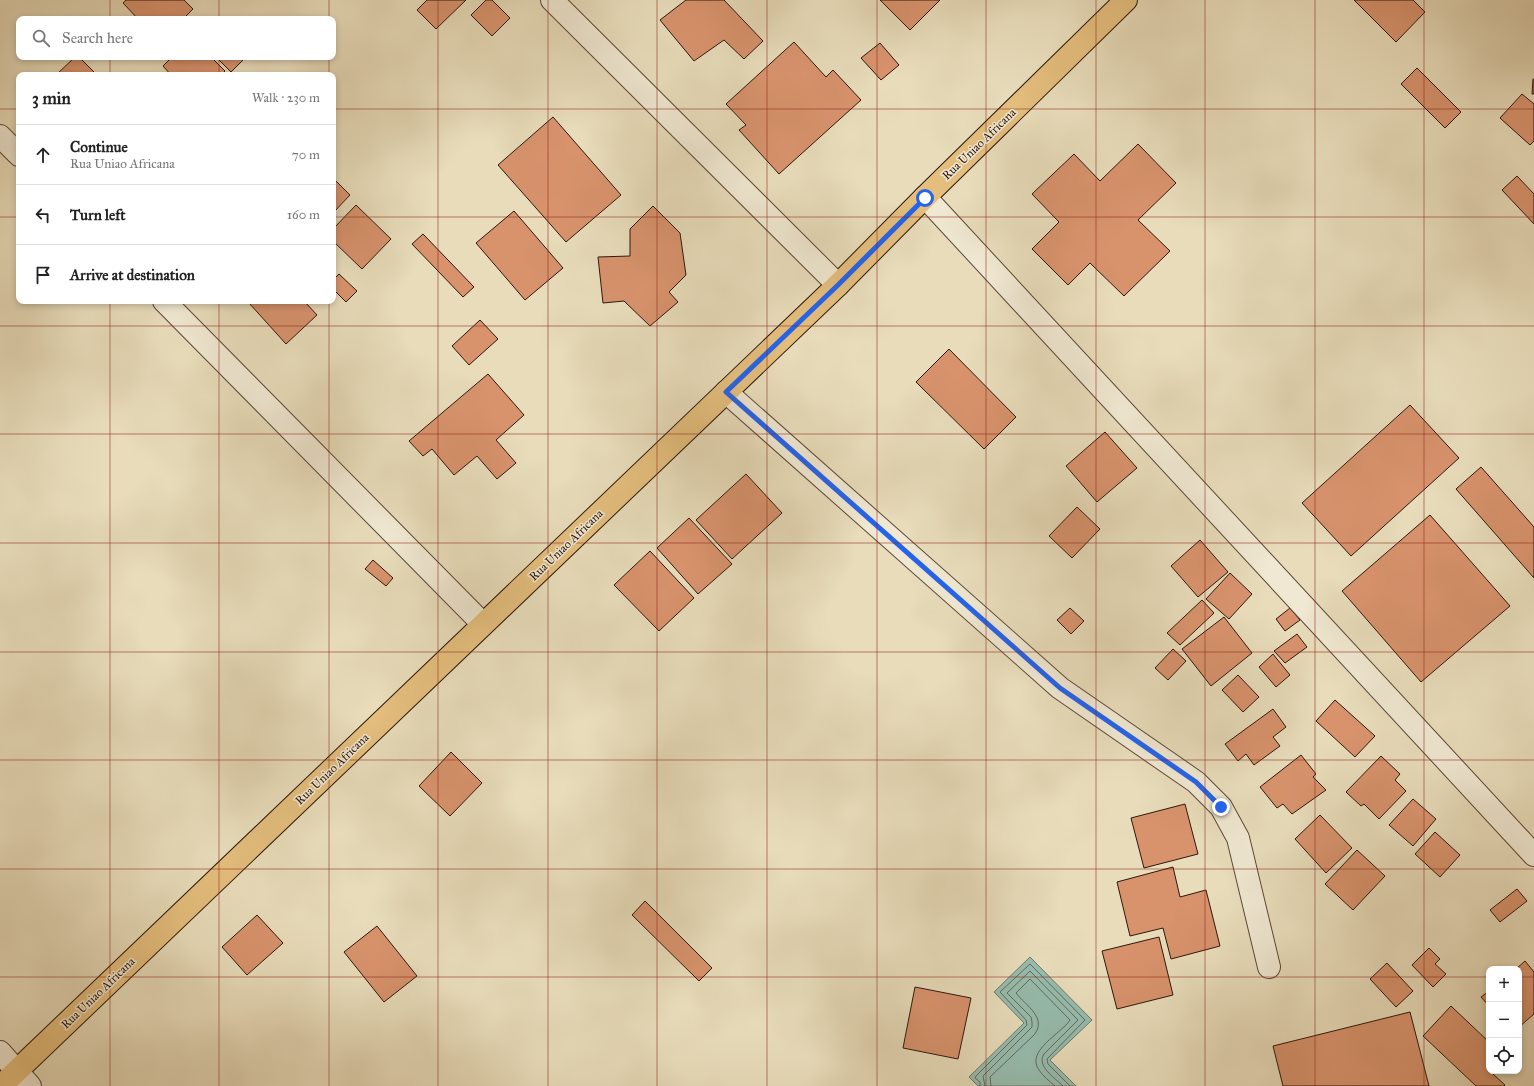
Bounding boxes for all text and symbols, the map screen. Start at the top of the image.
search box [16,16,336,60]
icon: search [30,27,52,49]
text: Search here [62,29,133,47]
text: 3 min [32,88,71,109]
text: Walk · 230 m [252,90,320,106]
street label: Rua Uniao Africana [939,105,1019,183]
text: Continue [70,138,128,156]
icon: ahead [32,144,54,166]
text: 70 m [292,147,320,163]
text: Rua Uniao Africana [70,156,175,172]
route start [916,189,934,207]
icon: left [32,204,54,226]
text: Turn left [70,206,126,224]
text: 160 m [287,207,320,223]
icon: arrive [32,264,54,286]
text: Arrive at destination [70,266,195,284]
street label: Rua Uniao Africana [526,506,606,584]
street label: Rua Uniao Africana [292,730,372,808]
route end [1212,798,1230,816]
street label: Rua Uniao Africana [58,954,138,1032]
map controls [1486,966,1522,1074]
button: + [1486,966,1522,1002]
button: − [1486,1002,1522,1038]
button: locate [1486,1038,1522,1074]

